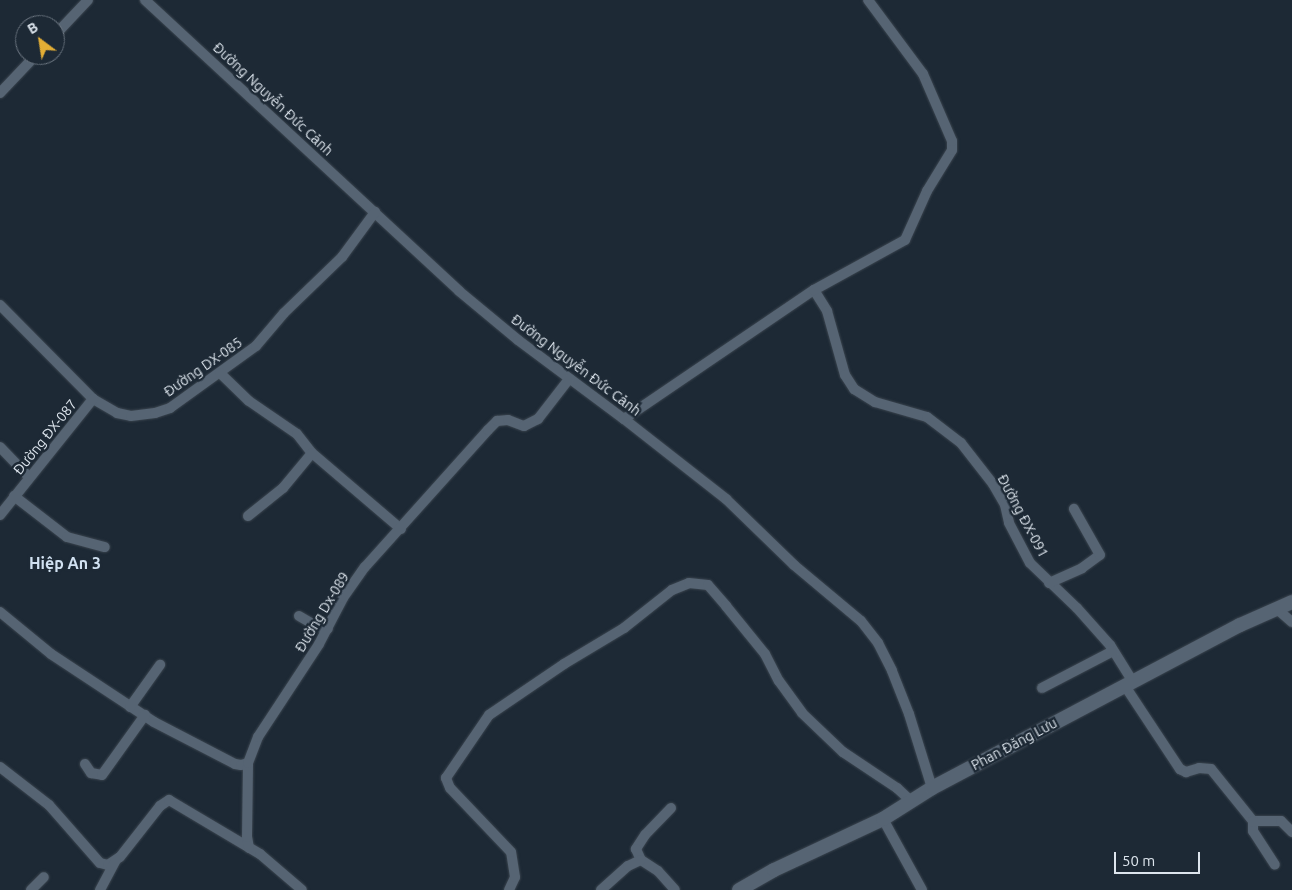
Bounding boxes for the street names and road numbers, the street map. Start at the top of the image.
street label: Đường Nguyễn Đức Cảnh [210,39,336,159]
street label: Đường Nguyễn Đức Cảnh [508,311,644,419]
street label: Đường DX-085 [161,334,245,400]
street label: Đường ĐX-087 [10,396,80,478]
street label: Đường ĐX-091 [994,472,1052,560]
street label: Đường Dx-089 [291,569,353,655]
street label: Phan Đăng Lưu [968,714,1060,774]

